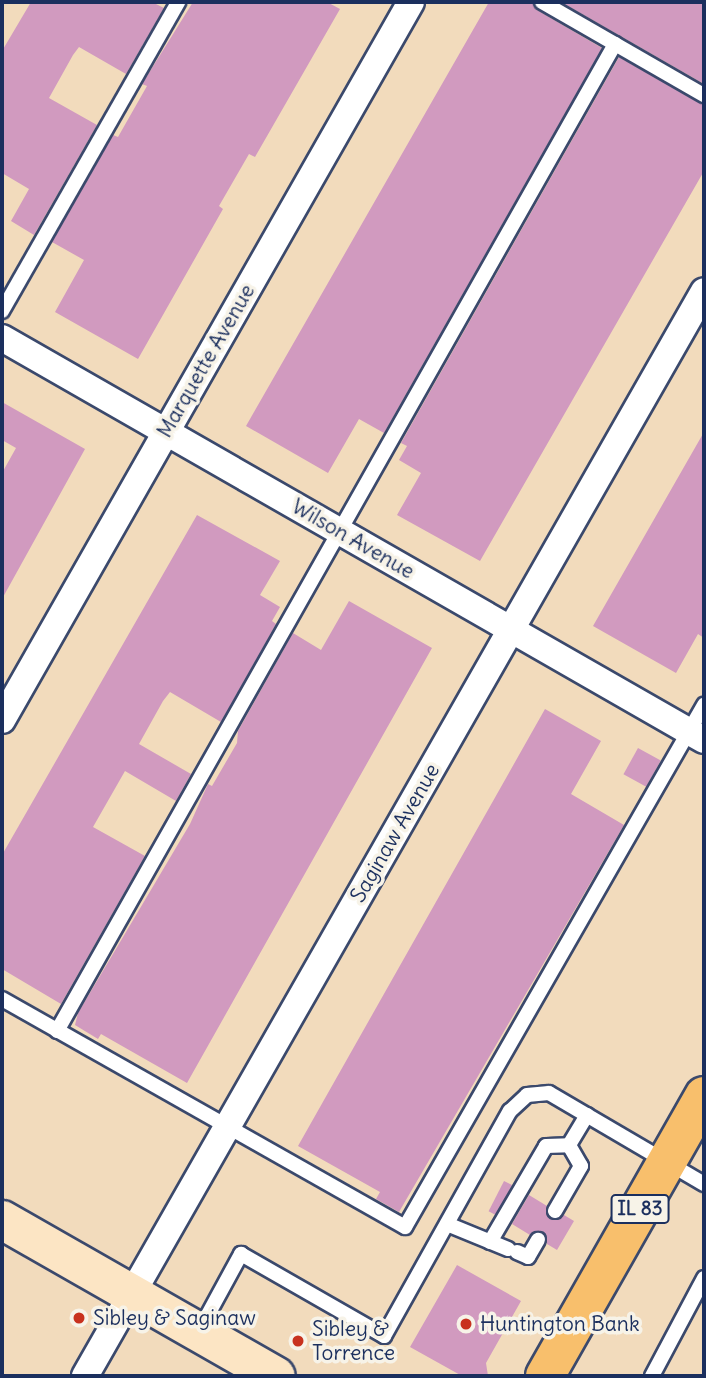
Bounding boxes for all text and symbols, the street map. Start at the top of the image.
street label: Marquette Avenue [152,280,260,442]
street label: Wilson Avenue [287,494,419,584]
street label: Saginaw Avenue [345,759,445,907]
road number: IL 83 [610,1194,670,1224]
place label: Sibley & Saginaw [93,1305,256,1331]
marker: Sibley & Saginaw [71,1310,87,1326]
place label: Huntington Bank [480,1311,640,1337]
place label: Sibley & Torrence [312,1316,395,1366]
marker: Huntington Bank [458,1316,474,1332]
marker: Sibley & Torrence [290,1333,306,1349]

